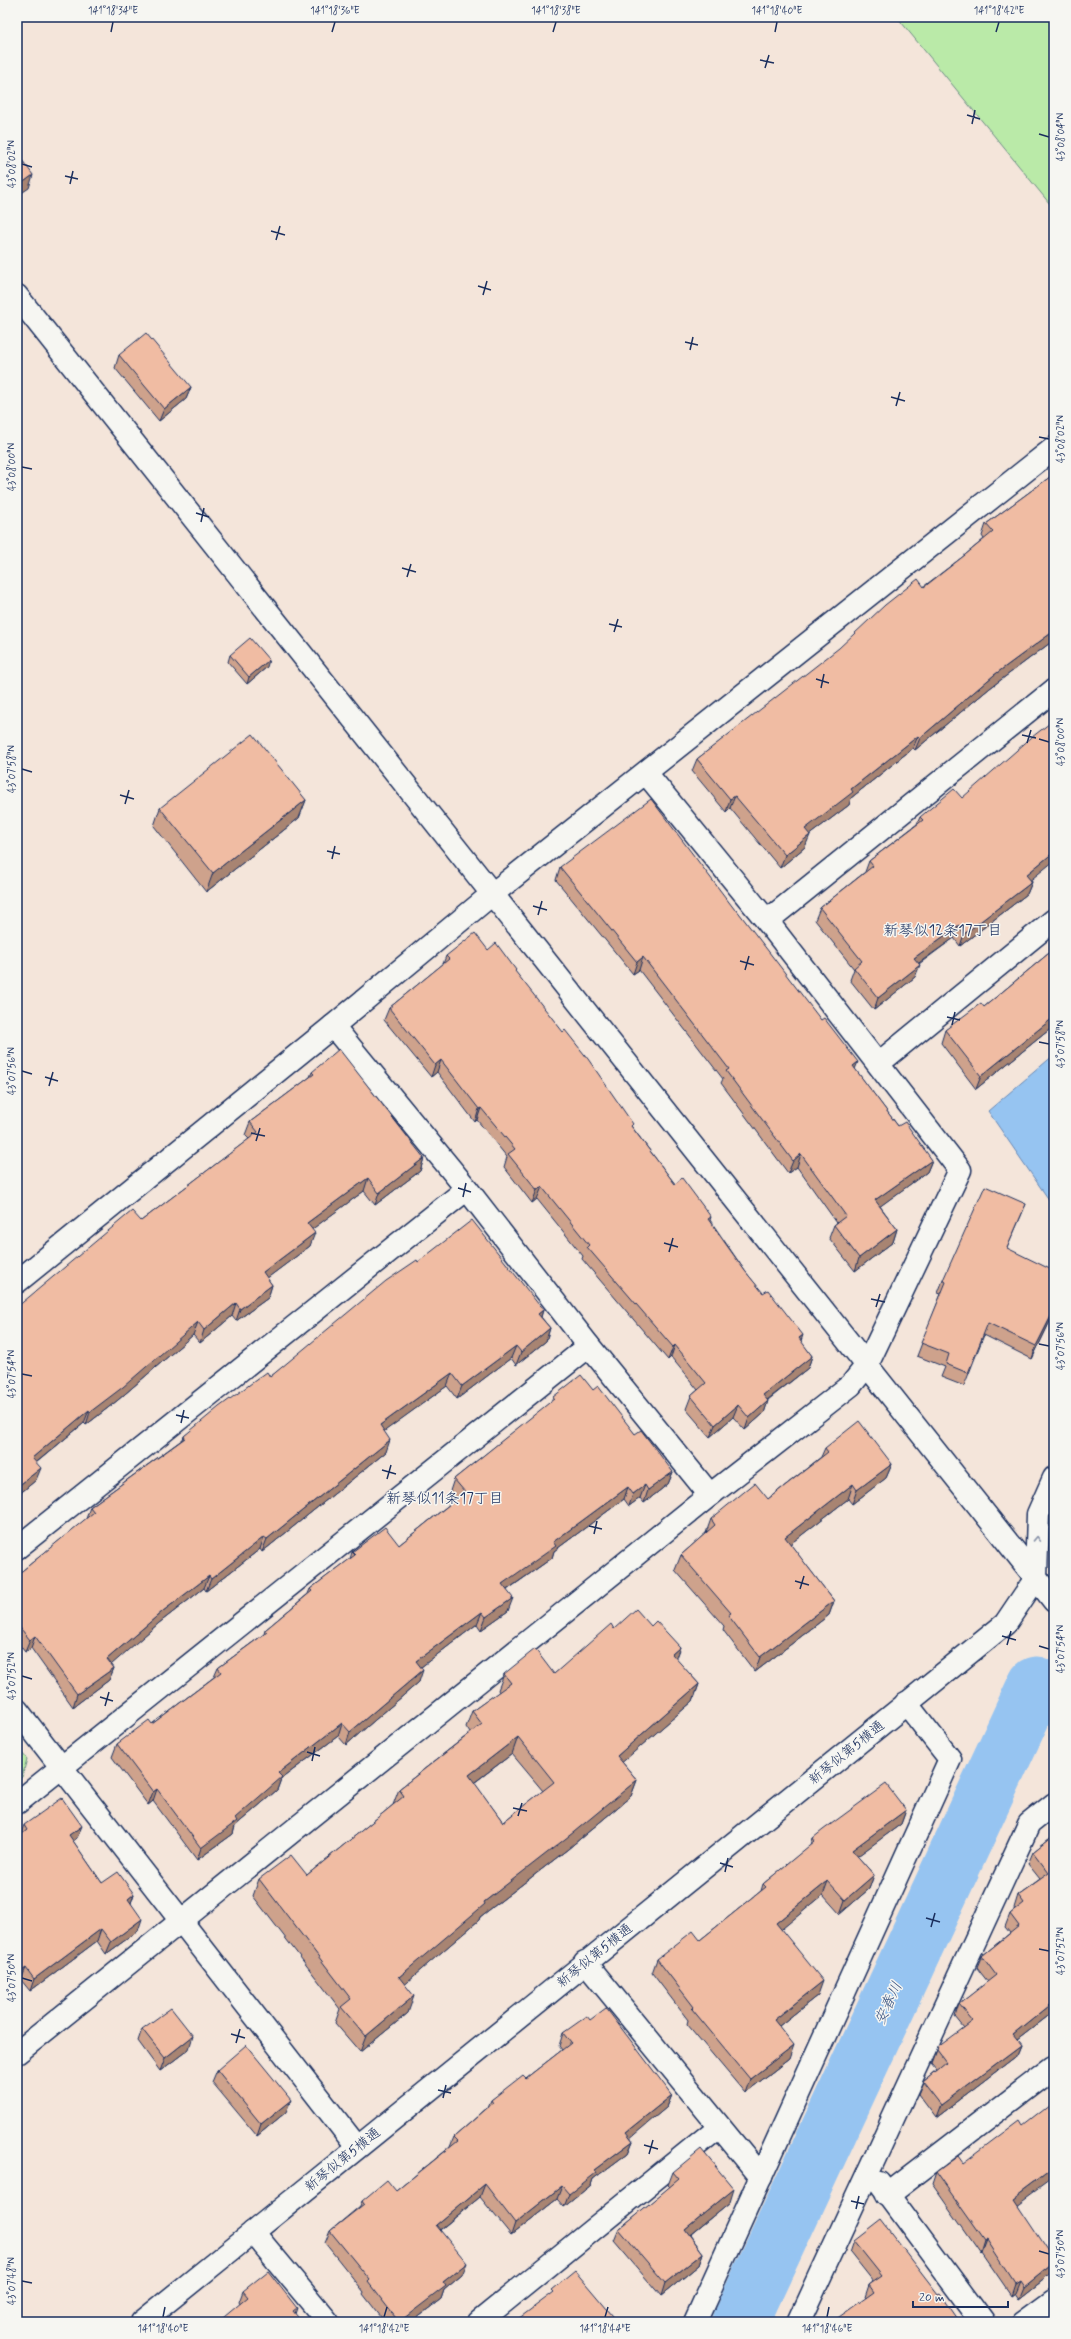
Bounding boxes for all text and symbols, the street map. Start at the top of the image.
text: 141°18'34"E [88,4,138,18]
text: 141°18'36"E [310,4,360,18]
text: 141°18'38"E [531,4,581,18]
text: 141°18'40"E [752,4,803,18]
text: 141°18'42"E [974,4,1024,18]
text: 43°08'04"N [1054,112,1068,161]
text: 43°08'02"N [5,140,19,188]
text: 43°08'02"N [1054,415,1068,463]
text: 43°08'00"N [5,443,19,491]
text: 43°08'00"N [1054,718,1068,766]
text: 43°07'58"N [5,745,19,793]
district label: 新琴似12条17丁目 [884,921,1002,941]
text: 43°07'58"N [1054,1020,1068,1068]
text: 43°07'56"N [5,1047,19,1095]
text: 43°07'56"N [1054,1322,1068,1370]
text: 43°07'54"N [5,1349,19,1398]
district label: 新琴似11条17丁目 [386,1489,504,1509]
one-way arrow [1033,1536,1041,1542]
text: 43°07'54"N [1054,1624,1068,1673]
text: 43°07'52"N [5,1652,19,1700]
street label: 新琴似第5横通 [805,1717,888,1789]
street label: 新琴似第5横通 [553,1920,636,1992]
text: 43°07'52"N [1054,1927,1068,1975]
text: 43°07'50"N [5,1954,19,2002]
water label: 安春川 [870,1979,907,2028]
street label: 新琴似第5横通 [301,2124,384,2196]
text: 43°07'50"N [1054,2230,1068,2278]
text: 43°07'48"N [5,2257,19,2305]
scale bar [913,2283,1008,2309]
text: 20 m [919,2290,945,2306]
text: 141°18'40"E [138,2322,189,2336]
text: 141°18'42"E [359,2322,409,2336]
text: 141°18'44"E [579,2322,631,2336]
text: 141°18'46"E [802,2322,853,2336]

